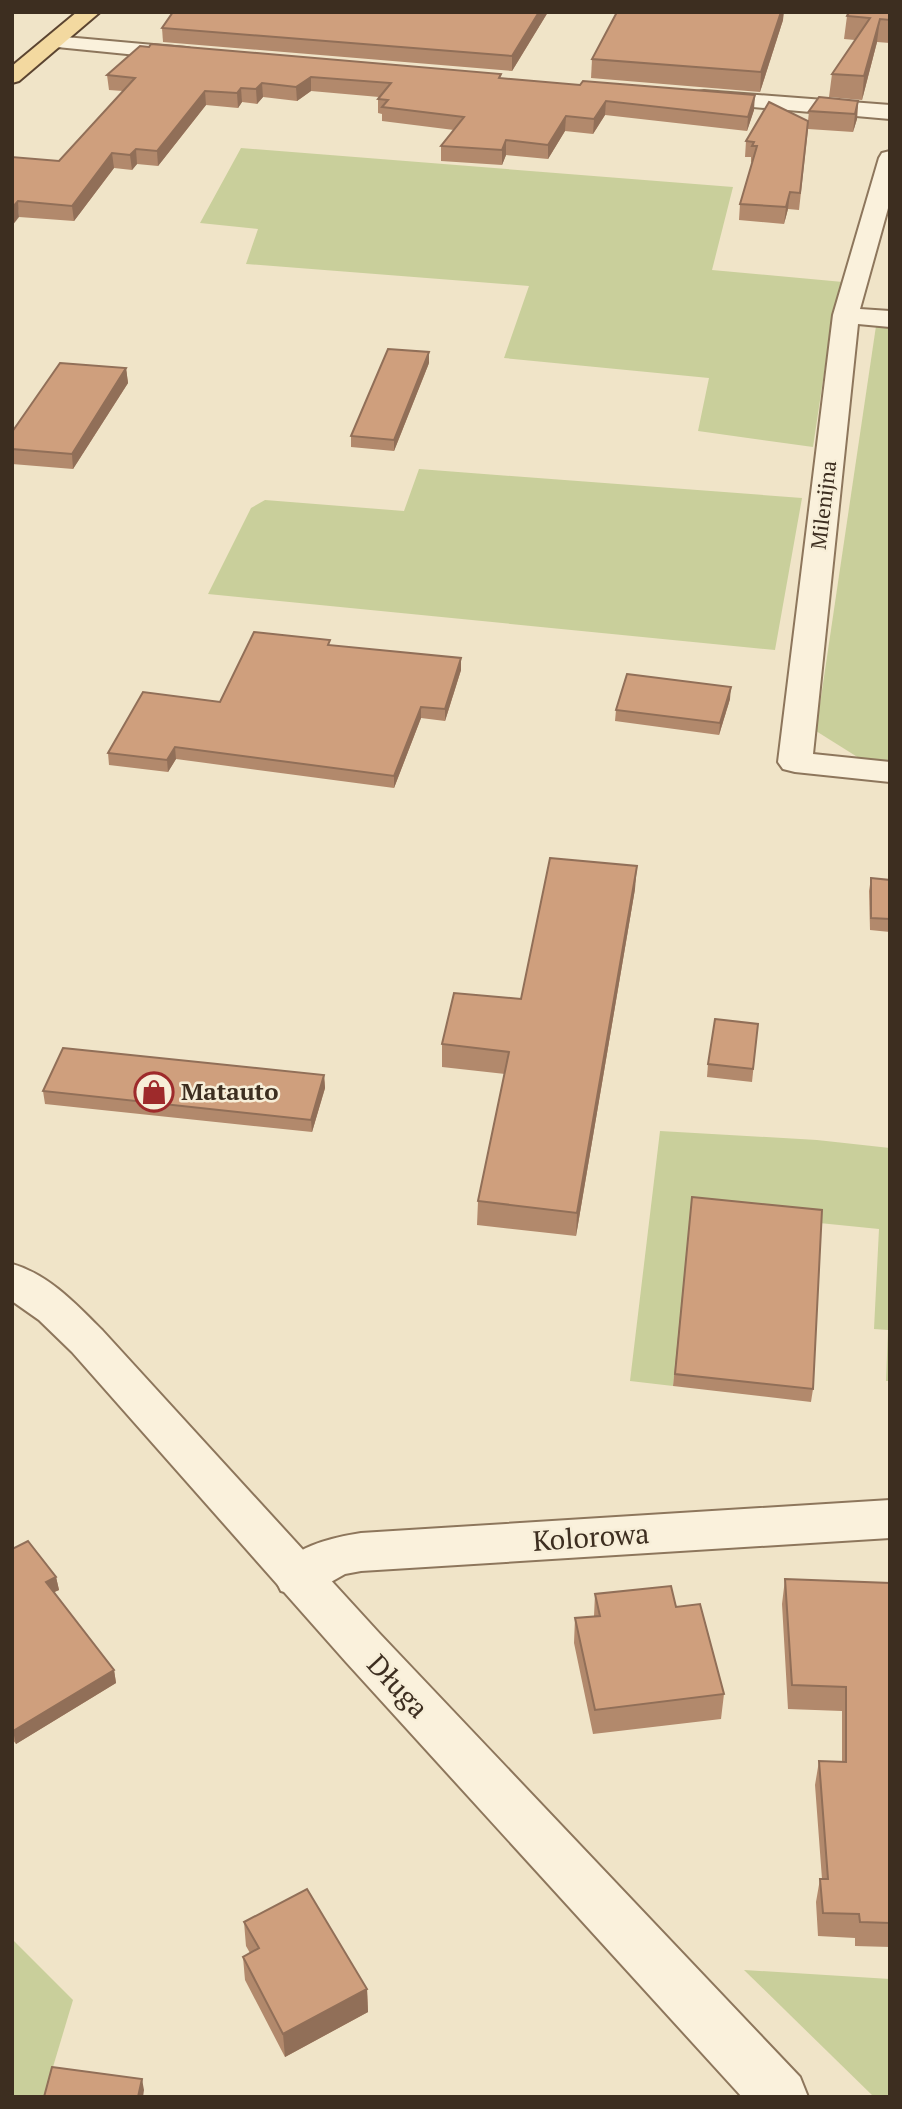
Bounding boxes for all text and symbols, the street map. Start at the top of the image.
street label: Milenijna [804,458,842,551]
shop icon: Matauto [133,1071,175,1113]
place label: Matauto [181,1075,278,1107]
street label: Kolorowa [532,1514,650,1559]
street label: Długa [360,1646,437,1725]

